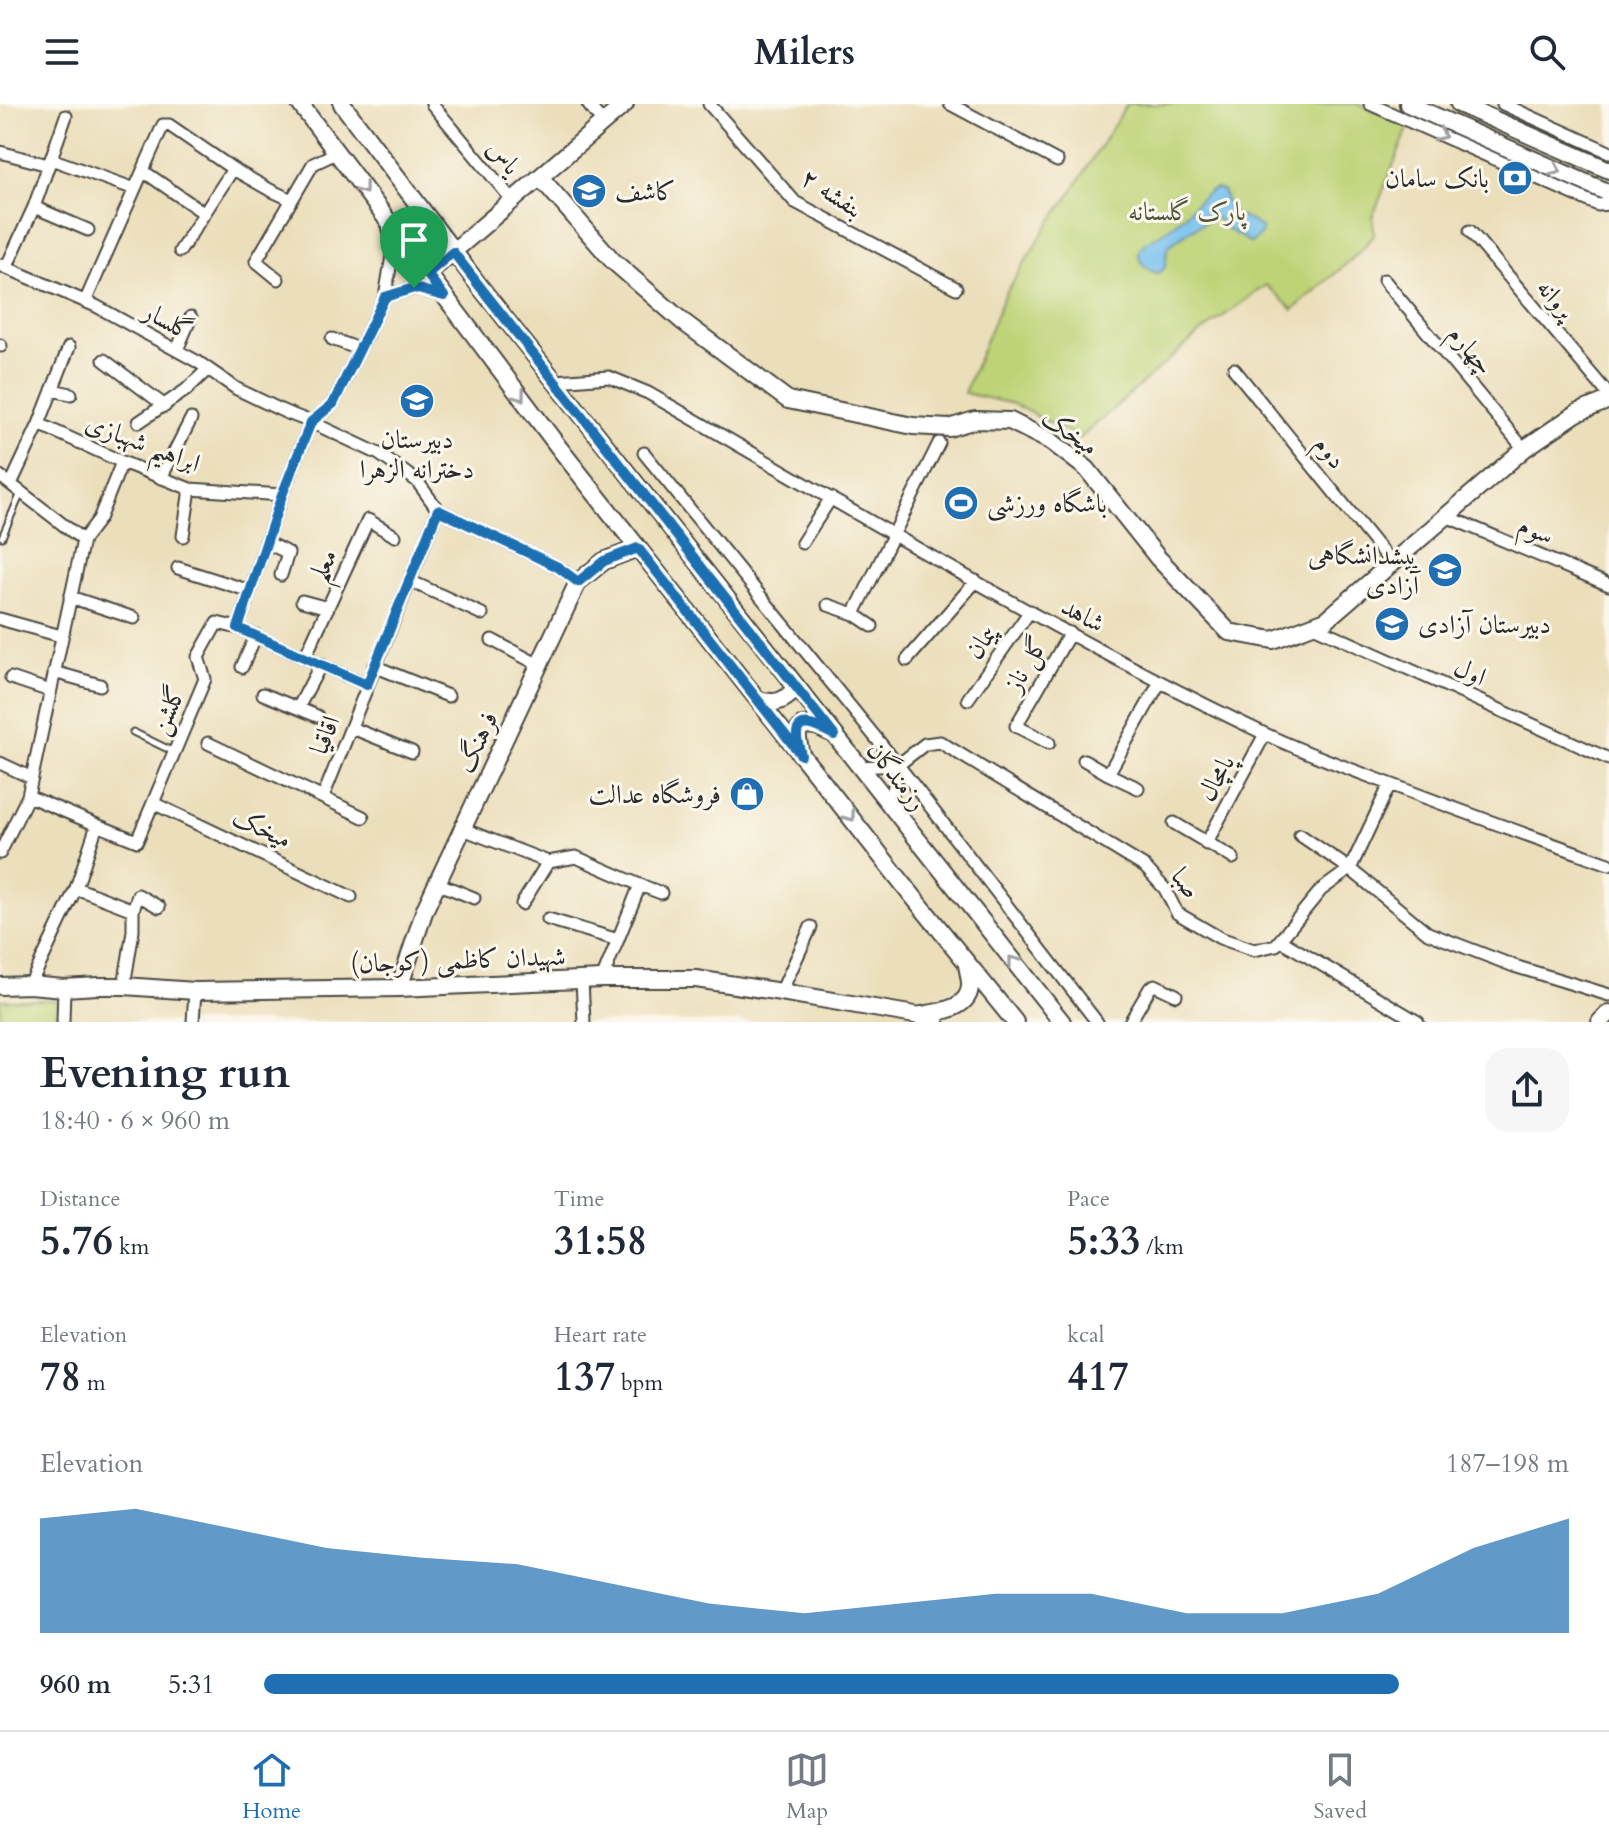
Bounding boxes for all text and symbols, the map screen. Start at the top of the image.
text: Milers [754,28,855,77]
icon: menu [40,30,84,74]
icon: search [1525,30,1569,74]
one-way arrow [1433,126,1447,142]
street label: یاس [479,132,531,184]
bank icon: بانک سامان [1496,159,1534,197]
street label: بنفشه ۲ [794,160,870,226]
one-way arrow [1548,160,1562,176]
place label: بانک سامان [1385,161,1489,196]
school or university icon: کاشف [570,172,608,210]
place label: کاشف [615,174,676,209]
one-way arrow [354,180,368,195]
park label: پارک گلستانه [1128,194,1247,230]
pin [380,206,448,288]
icon: arrive [392,218,436,262]
street label: پروانه [1529,271,1585,329]
street label: گلسار [134,292,199,349]
street label: چهارم [1436,318,1502,386]
school or university icon: دبيرستان دخترانه الزهرا [398,382,436,420]
one-way arrow [510,388,524,402]
street label: میخک [1035,400,1105,464]
street label: ابراهیم شهبازی [78,405,205,488]
place label: دبيرستان دخترانه الزهرا [360,422,474,487]
street label: دوم [1302,428,1354,479]
sports icon: باشگاه ورزشی [942,484,980,522]
place label: باشگاه ورزشی [987,486,1107,522]
street label: سوم [1511,507,1559,558]
place label: پیشدانشگاهی آزادی [1308,538,1421,603]
street label: معلم [300,543,353,590]
school or university icon: پیشدانشگاهی آزادی [1426,551,1464,589]
street label: شاهد [1055,589,1111,641]
school or university icon: دبیرستان آزادی [1373,605,1411,643]
place label: دبیرستان آزادی [1418,607,1551,642]
street label: پیمان [957,616,1006,666]
street label: گل ناز [995,630,1056,701]
street label: اول [1448,650,1492,694]
street label: گلشن [142,680,194,740]
street label: فرهنگ [448,706,506,778]
street label: اقاقیا [301,710,349,760]
street label: رزمندگان [859,734,935,818]
street label: پامچال [1189,747,1244,808]
shop icon: فروشگاه عدالت [728,775,766,813]
place label: فروشگاه عدالت [589,777,721,812]
street label: میخک [227,799,297,857]
one-way arrow [840,807,854,822]
street label: صبا [1163,860,1209,906]
street label: شهیدان کاظمی (کوجان) [350,939,566,981]
one-way arrow [1009,955,1023,970]
text: Evening run [40,1043,290,1103]
button: share [1485,1048,1569,1132]
text: 18:40 · 6 × 960 m [40,1103,230,1138]
text: Distance [40,1184,120,1214]
text: Time [554,1184,605,1214]
text: Pace [1067,1184,1110,1214]
text: 5.76 [40,1214,113,1269]
text: 31:58 [554,1214,647,1269]
text: 5:33 [1067,1214,1140,1269]
text: km [113,1232,149,1262]
text: /km [1140,1232,1184,1262]
text: Elevation [40,1320,127,1350]
text: Heart rate [554,1320,647,1350]
text: kcal [1067,1320,1104,1350]
text: 78 [40,1350,81,1405]
text: 137 [554,1350,615,1405]
text: 417 [1067,1350,1129,1405]
text: m [81,1368,106,1398]
text: bpm [615,1368,663,1398]
text: Elevation [40,1446,143,1481]
text: 187–198 m [1446,1446,1569,1481]
text: 960 m [40,1667,111,1702]
text: 5:31 [168,1667,215,1702]
tab: Home [242,1748,301,1826]
tab: Map [785,1748,829,1826]
tab: Saved [1314,1748,1367,1826]

